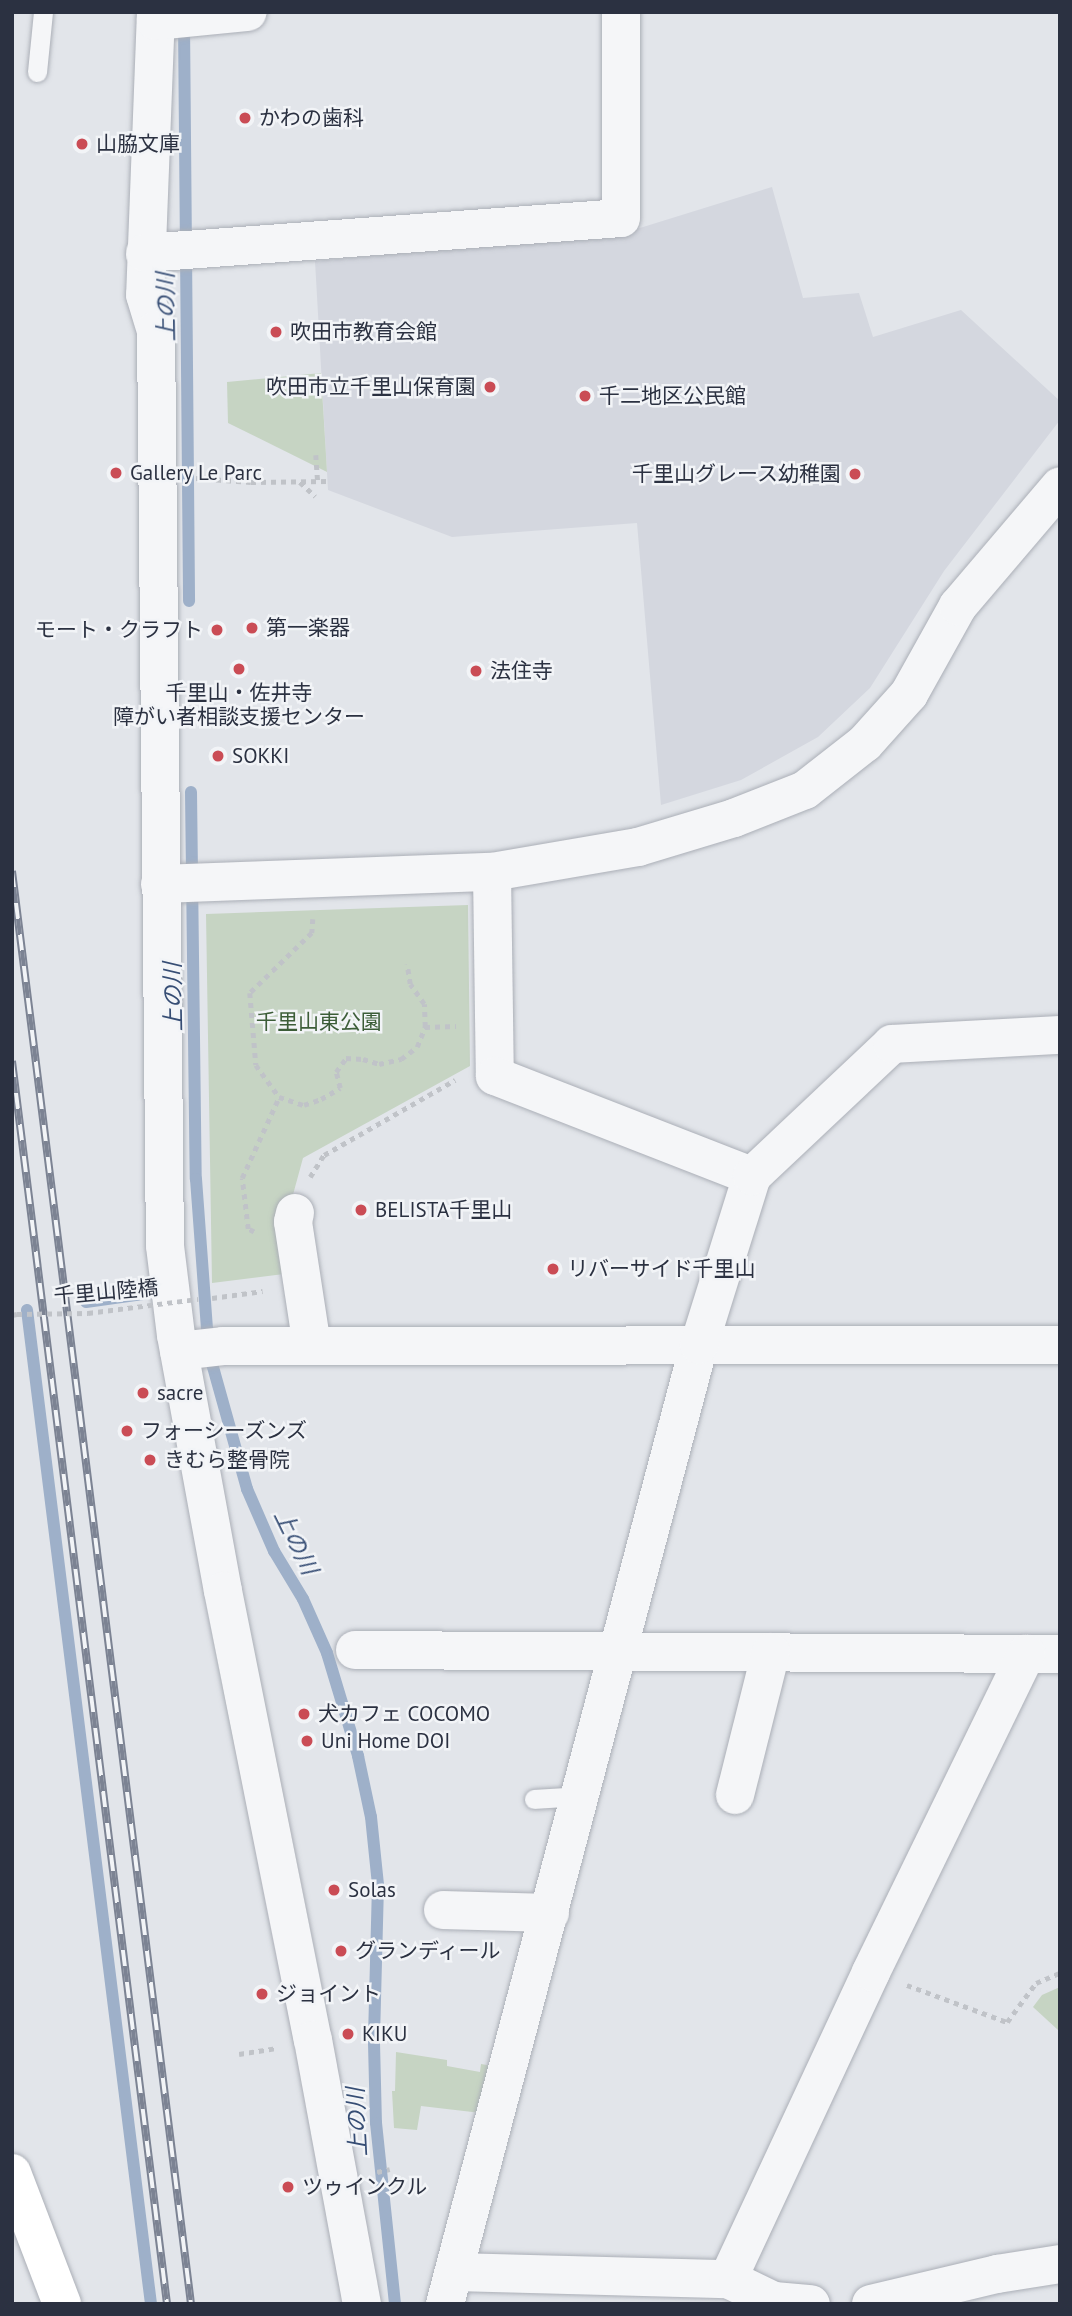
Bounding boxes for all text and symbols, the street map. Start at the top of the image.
place label: かわの歯科 [259,105,364,131]
marker: かわの歯科 [237,110,253,126]
place label: 山脇文庫 [96,131,180,157]
marker: 山脇文庫 [74,136,90,152]
water label: 上の川 [152,272,180,342]
place label: 吹田市教育会館 [290,319,437,345]
marker: 吹田市教育会館 [268,324,284,340]
place label: 吹田市立千里山保育園 [266,374,476,400]
marker: 吹田市立千里山保育園 [482,379,498,395]
place label: 千二地区公民館 [599,383,746,409]
marker: 千二地区公民館 [577,388,593,404]
place label: Gallery Le Parc [130,460,263,486]
place label: 千里山グレース幼稚園 [631,461,841,487]
marker: Gallery Le Parc [108,465,124,481]
marker: 千里山グレース幼稚園 [847,466,863,482]
place label: 第一楽器 [266,615,350,641]
place label: モート・クラフト [35,617,203,643]
marker: 第一楽器 [244,620,260,636]
marker: モート・クラフト [209,622,225,638]
place label: 法住寺 [490,658,553,684]
marker: 千里山・佐井寺 障がい者相談支援センター [231,661,247,677]
marker: 法住寺 [468,663,484,679]
place label: 千里山・佐井寺 障がい者相談支援センター [113,680,365,730]
place label: SOKKI [232,743,289,769]
marker: SOKKI [210,748,226,764]
water label: 上の川 [159,962,187,1032]
park label: 千里山東公園 [256,1009,382,1035]
place label: BELISTA千里山 [375,1197,512,1223]
marker: BELISTA千里山 [353,1202,369,1218]
place label: リバーサイド千里山 [567,1256,756,1282]
marker: リバーサイド千里山 [545,1261,561,1277]
street label: 千里山陸橋 [53,1275,159,1309]
place label: sacre [157,1380,204,1406]
marker: sacre [135,1385,151,1401]
place label: フォーシーズンズ [141,1418,309,1444]
marker: フォーシーズンズ [119,1423,135,1439]
place label: きむら整骨院 [164,1447,290,1473]
marker: きむら整骨院 [142,1452,158,1468]
water label: 上の川 [268,1505,324,1579]
place label: 犬カフェ COCOMO [318,1701,490,1727]
marker: 犬カフェ COCOMO [296,1706,312,1722]
place label: Uni Home DOI [321,1728,450,1754]
marker: Uni Home DOI [299,1733,315,1749]
place label: Solas [348,1877,396,1903]
marker: Solas [326,1882,342,1898]
place label: グランディール [355,1938,502,1964]
marker: グランディール [333,1943,349,1959]
place label: ジョイント [276,1981,381,2007]
marker: ジョイント [254,1986,270,2002]
place label: KIKU [362,2021,407,2047]
marker: KIKU [340,2026,356,2042]
water label: 上の川 [341,2087,373,2157]
place label: ツゥインクル [302,2174,428,2200]
marker: ツゥインクル [280,2179,296,2195]

